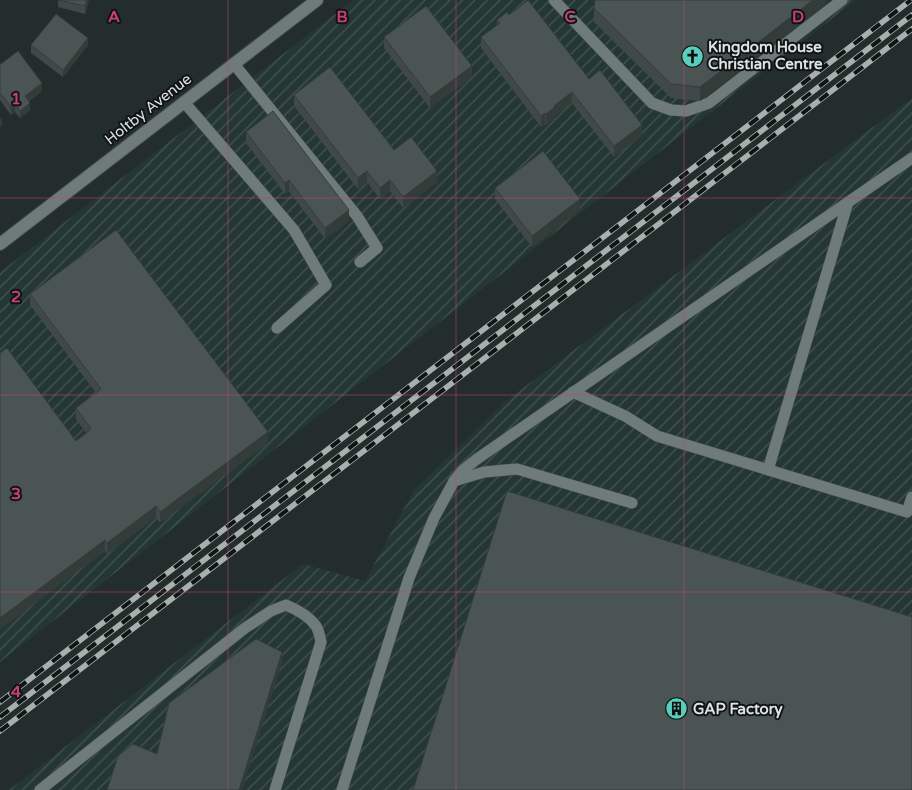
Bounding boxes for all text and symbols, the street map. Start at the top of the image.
text: A [108,7,120,27]
text: B [336,7,348,27]
text: C [564,7,576,27]
text: D [792,7,804,27]
place label: Kingdom House Christian Centre [708,38,823,73]
church icon: Kingdom House Christian Centre [680,44,704,68]
street label: Holtby Avenue [101,70,195,148]
text: 1 [11,89,21,109]
text: 2 [11,287,21,307]
text: 3 [11,484,21,504]
text: 4 [11,682,21,702]
building icon: GAP Factory [665,697,689,721]
place label: GAP Factory [693,700,782,719]

